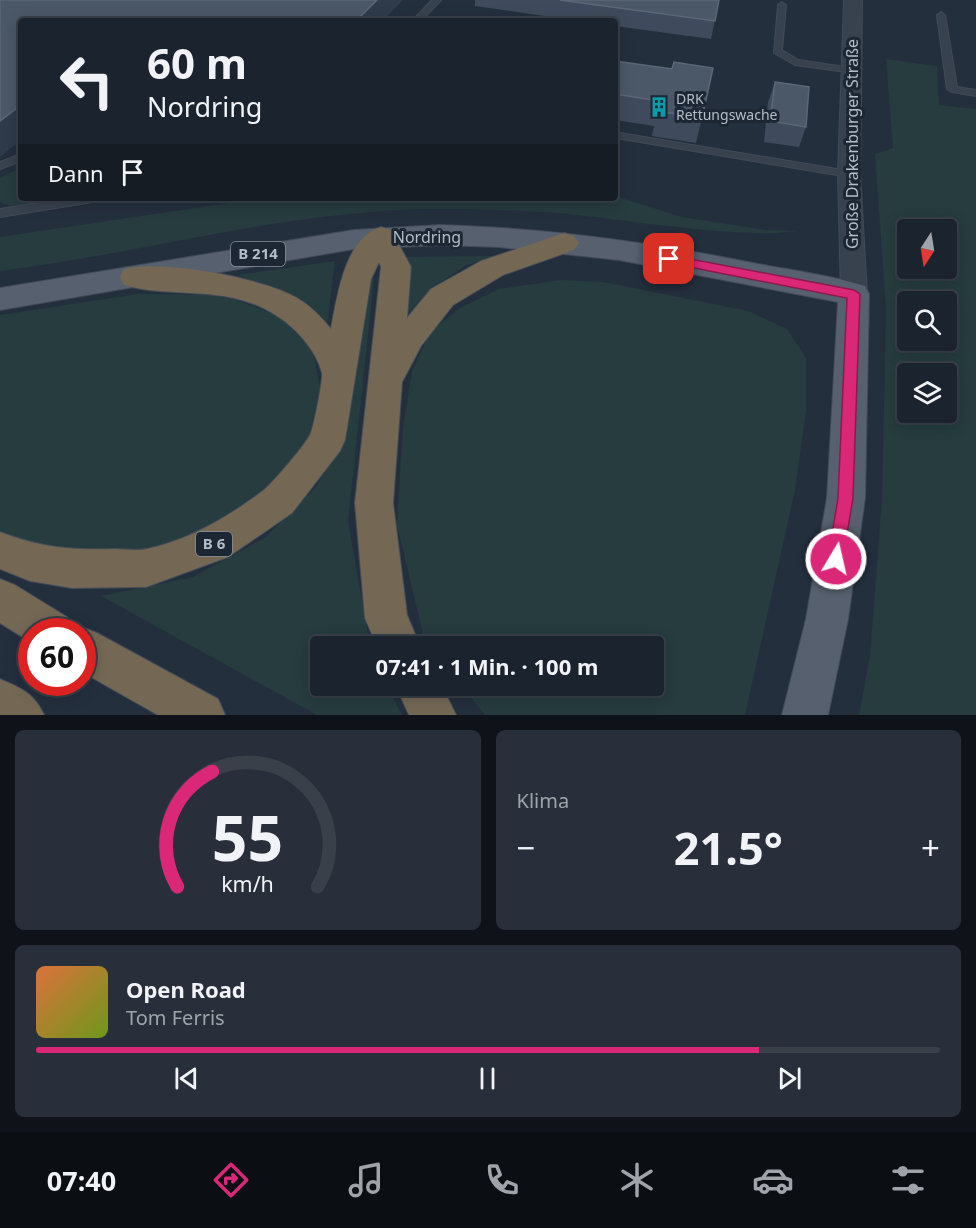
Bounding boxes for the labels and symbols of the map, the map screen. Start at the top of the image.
street label: Große Drakenburger Straße [841,39,863,249]
place label: DRK Rettungswache [676,89,778,124]
building icon: DRK Rettungswache [647,95,671,119]
north arrow [897,219,957,279]
street label: Nordring [393,226,461,248]
pin [643,233,694,284]
road number: B 214 [231,242,285,266]
position arrow [804,527,868,591]
road number: B 6 [196,532,232,556]
speed limit sign: 60 [18,618,96,696]

